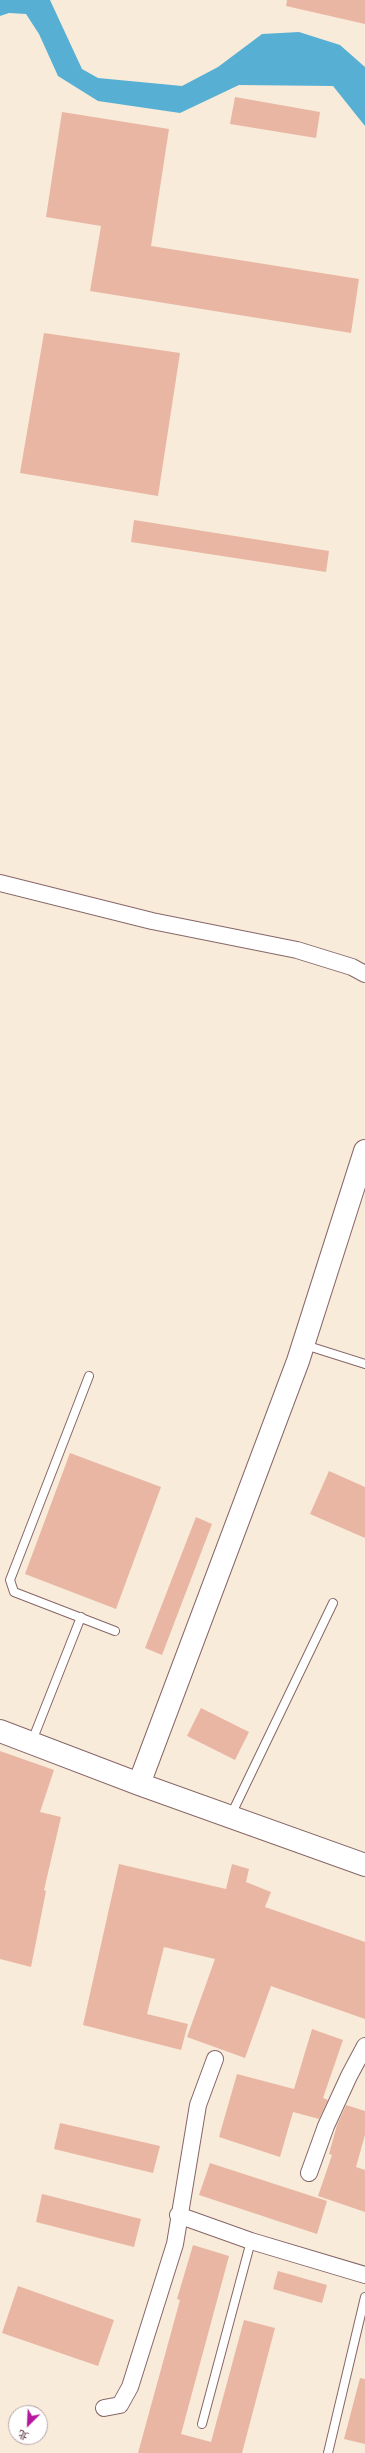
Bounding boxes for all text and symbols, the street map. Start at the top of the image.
north arrow [8,2405,48,2445]
text: 北 [16,2427,31,2444]

